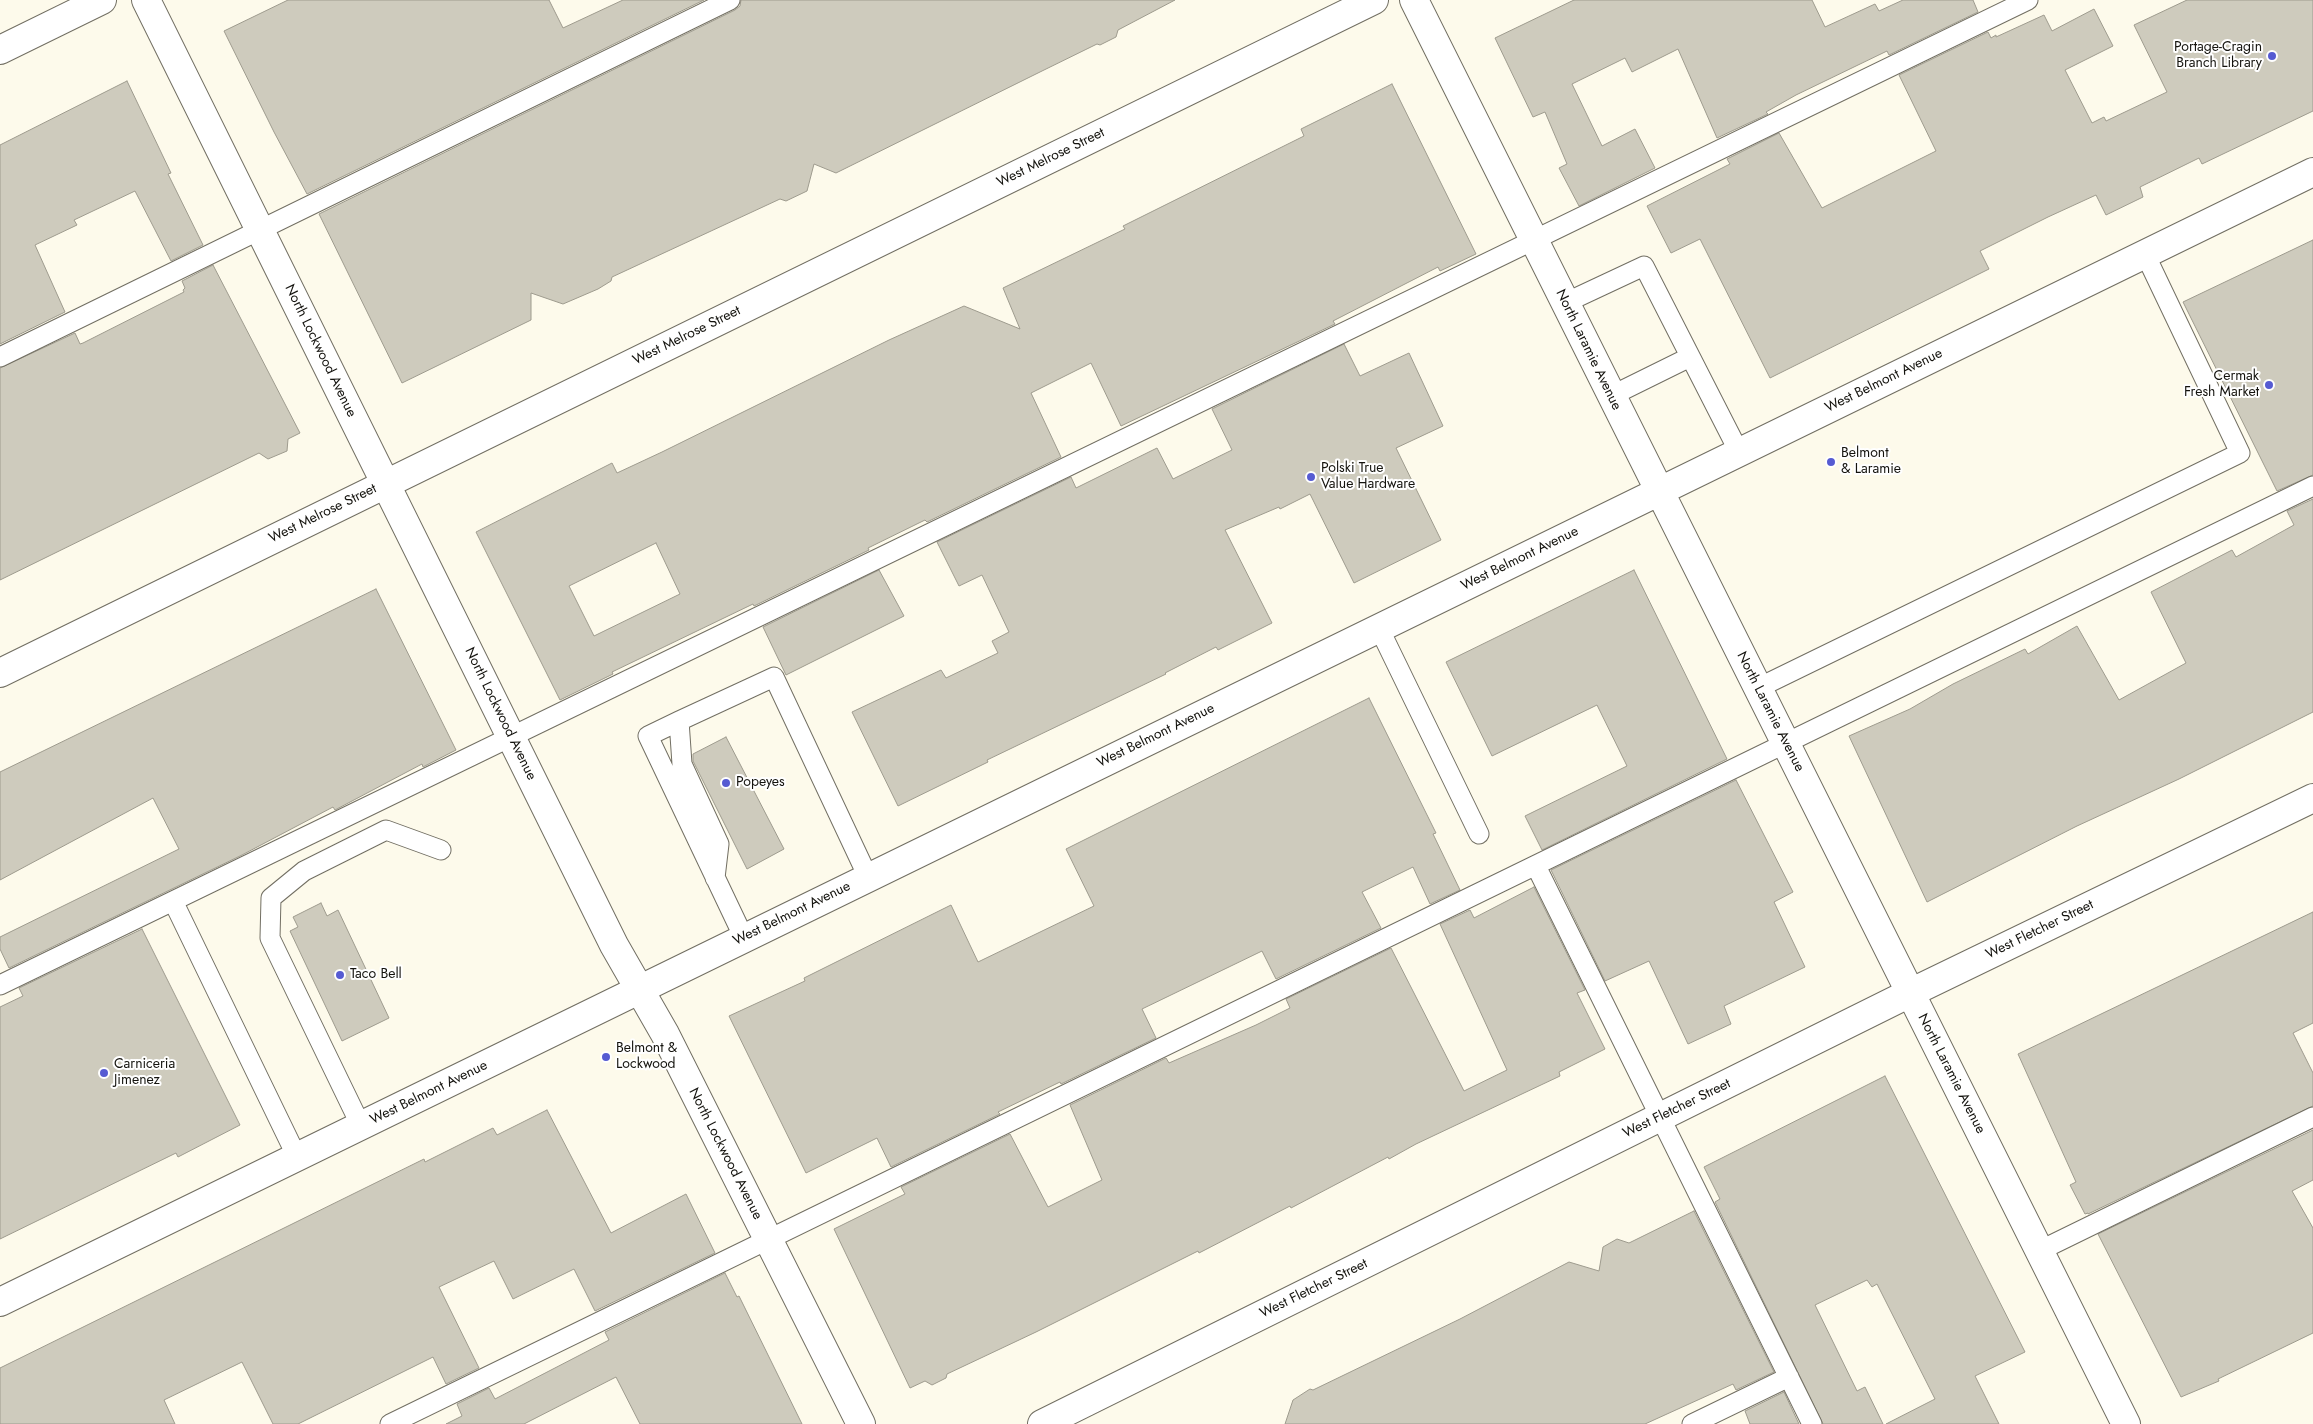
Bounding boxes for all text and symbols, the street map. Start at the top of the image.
place label: Portage-Cragin Branch Library [2174,40,2262,72]
marker: Portage-Cragin Branch Library [2266,50,2278,62]
street label: West Melrose Street [994,125,1108,191]
street label: North Lockwood Avenue [281,282,359,420]
street label: North Laramie Avenue [1551,287,1625,413]
street label: West Melrose Street [630,303,744,369]
street label: West Belmont Avenue [1823,345,1945,417]
place label: Cermak Fresh Market [2184,369,2259,402]
marker: Cermak Fresh Market [2263,379,2275,391]
place label: Belmont & Laramie [1841,446,1901,478]
marker: Belmont & Laramie [1825,456,1837,468]
place label: Polski True Value Hardware [1321,461,1415,494]
marker: Polski True Value Hardware [1305,471,1317,483]
street label: West Melrose Street [266,481,380,547]
street label: West Belmont Avenue [1459,523,1581,595]
street label: North Lockwood Avenue [461,645,539,783]
street label: North Laramie Avenue [1732,649,1808,775]
street label: West Belmont Avenue [1095,700,1217,772]
place label: Popeyes [736,775,785,791]
marker: Popeyes [720,777,732,789]
street label: West Belmont Avenue [731,878,853,950]
street label: West Fletcher Street [1983,897,2097,963]
place label: Taco Bell [350,967,402,983]
marker: Taco Bell [334,969,346,981]
street label: North Laramie Avenue [1913,1011,1989,1137]
place label: Belmont & Lockwood [616,1041,677,1074]
marker: Belmont & Lockwood [600,1051,612,1063]
place label: Carniceria Jimenez [114,1057,175,1090]
street label: West Belmont Avenue [368,1057,490,1129]
marker: Carniceria Jimenez [98,1067,110,1079]
street label: West Fletcher Street [1620,1076,1734,1142]
street label: North Lockwood Avenue [684,1085,766,1223]
street label: West Fletcher Street [1257,1256,1371,1322]

